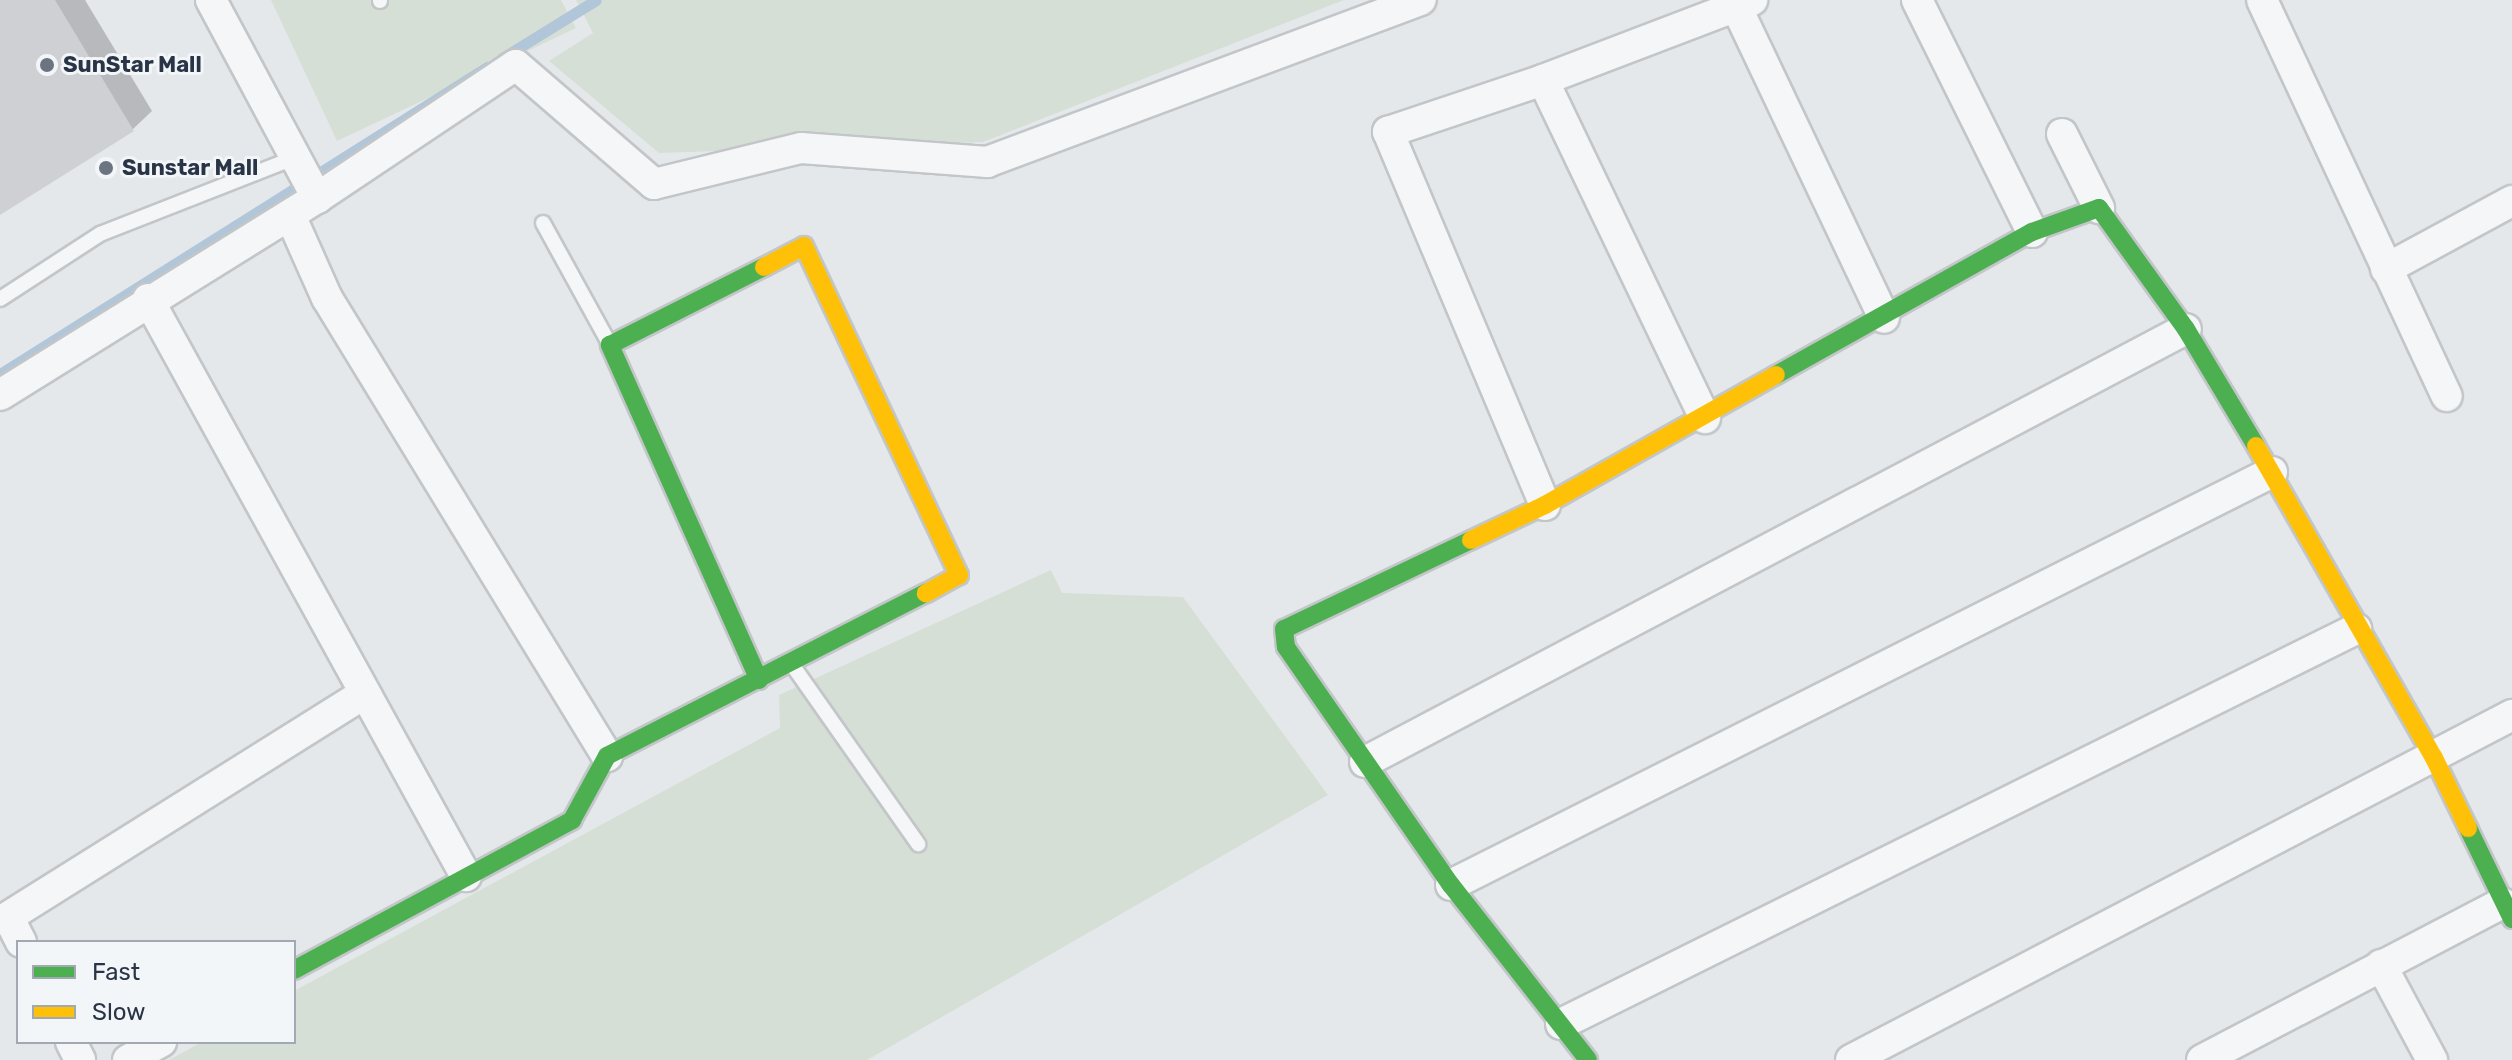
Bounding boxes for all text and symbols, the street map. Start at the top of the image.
place label: SunStar Mall [63,52,202,78]
marker: SunStar Mall [38,56,56,74]
place label: Sunstar Mall [122,155,259,181]
marker: Sunstar Mall [97,159,115,177]
legend [16,940,296,1044]
text: Fast [92,958,140,986]
text: Slow [92,998,145,1026]

